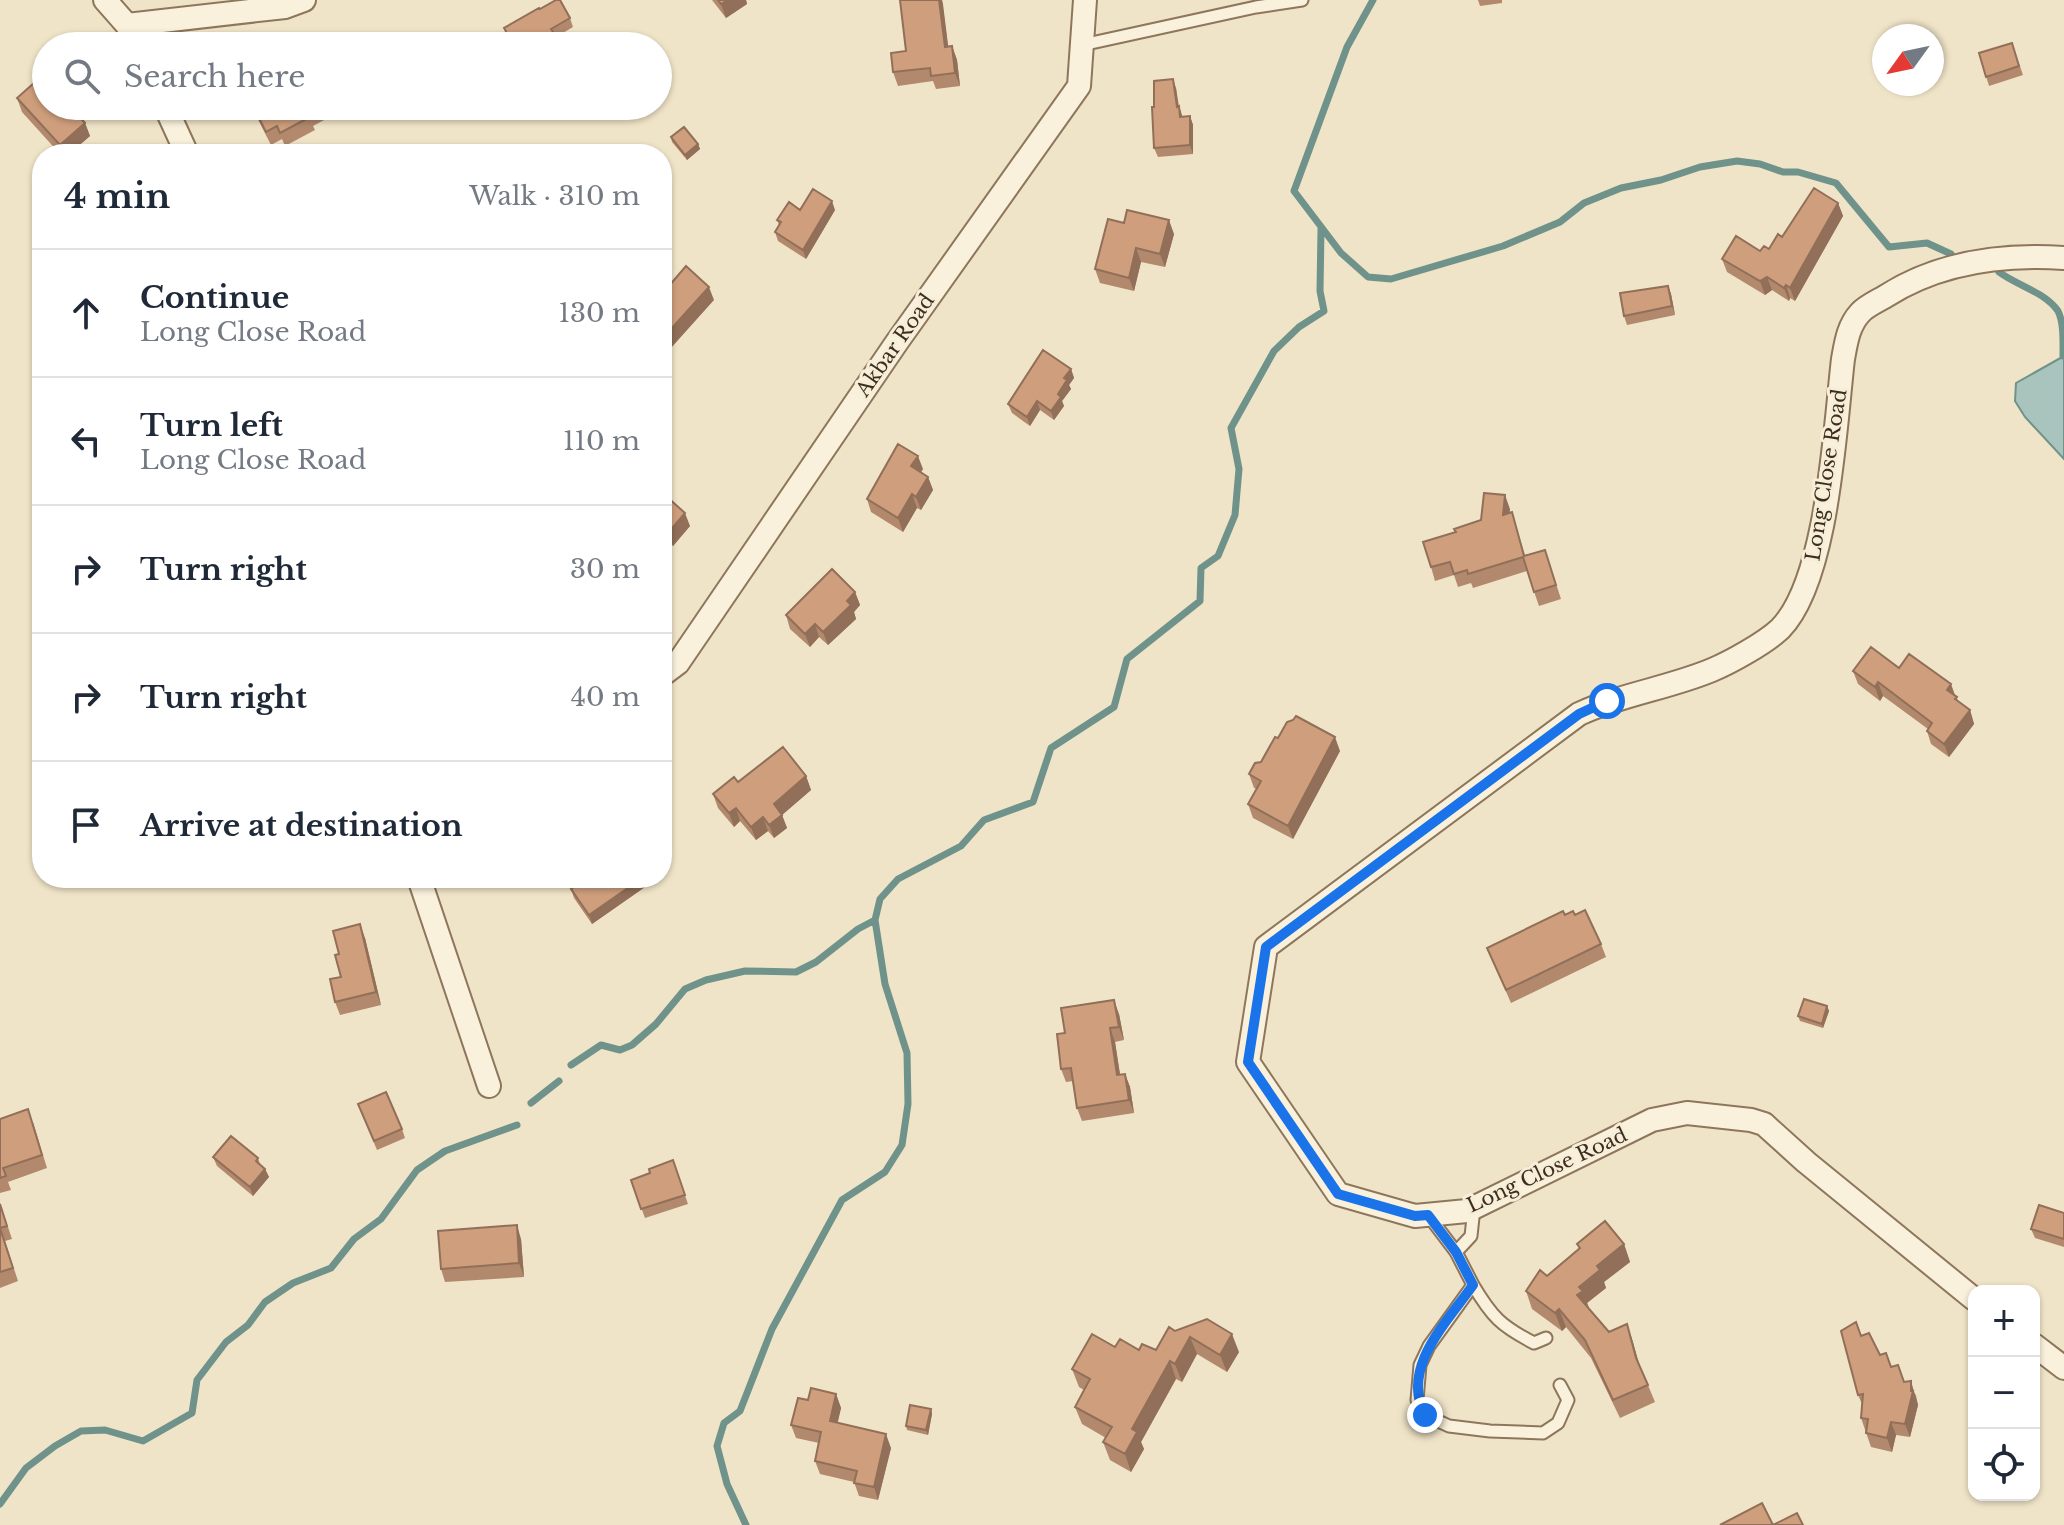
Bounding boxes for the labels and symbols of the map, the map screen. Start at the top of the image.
north arrow [1872,24,1944,96]
street label: Akbar Road [850,289,939,402]
street label: Long Close Road [1801,387,1851,563]
route start [1589,683,1625,719]
street label: Long Close Road [1463,1122,1631,1218]
route end [1407,1397,1443,1433]

